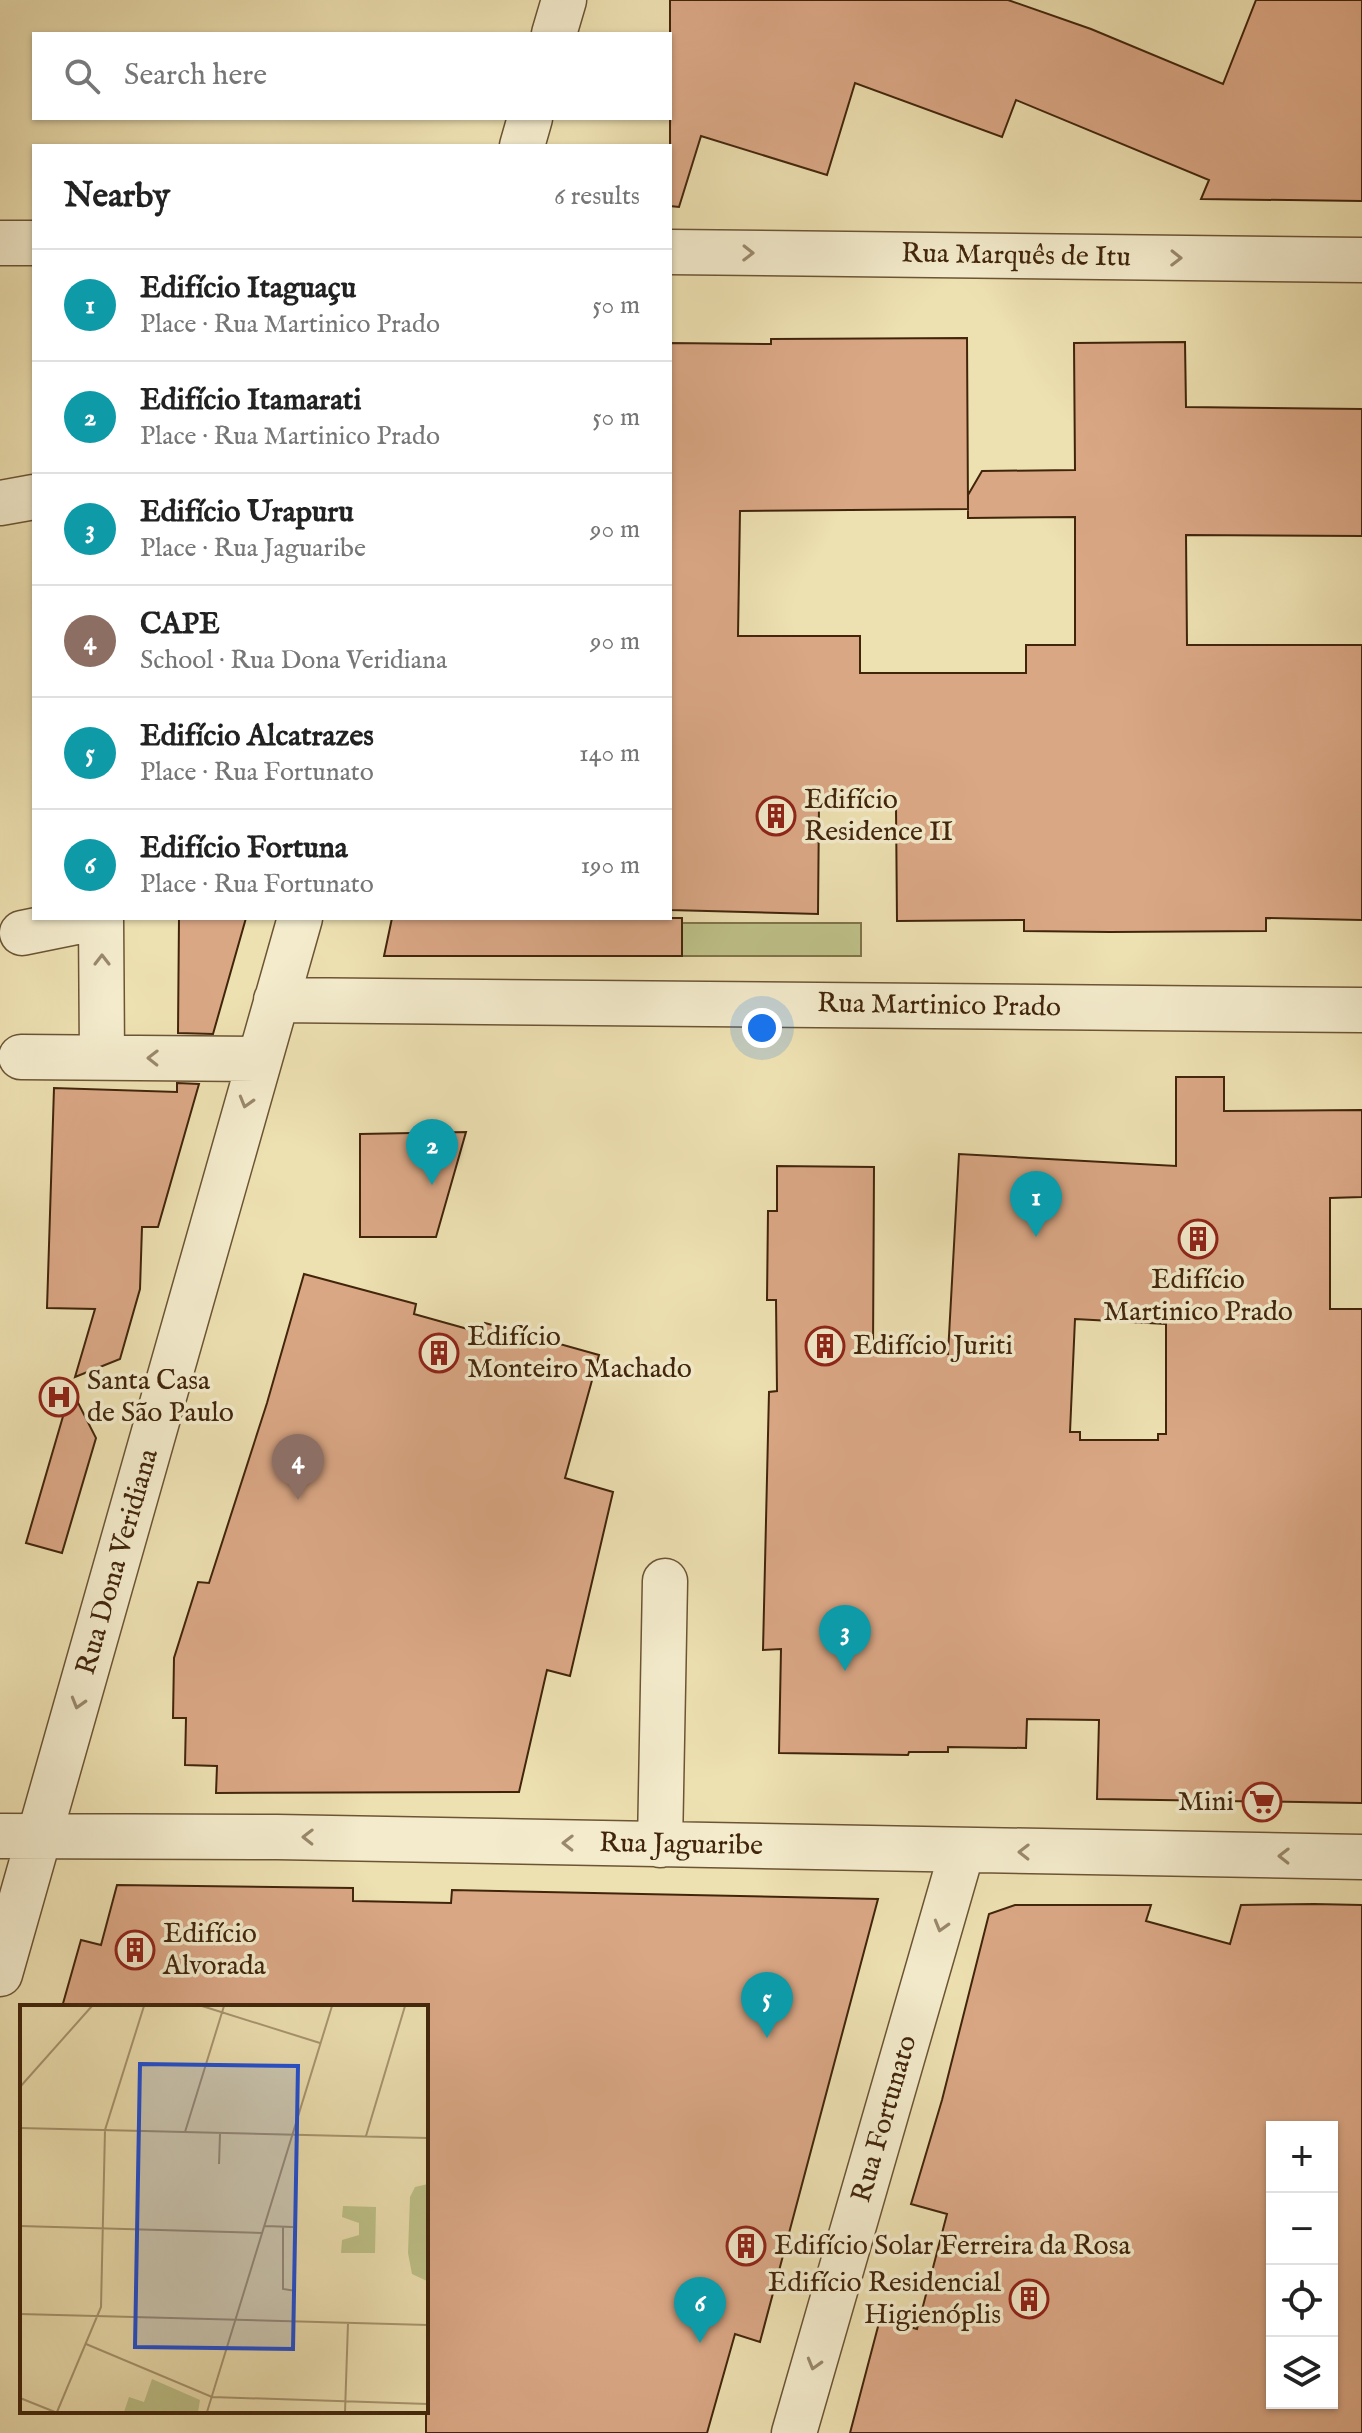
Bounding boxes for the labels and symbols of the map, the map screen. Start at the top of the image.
street label: Rua Marquês de Itu [901,236,1131,276]
one-way arrow [742,244,755,262]
one-way arrow [1170,249,1183,267]
place label: Edifício Residence II [804,783,953,850]
building icon: Edifício Residence II [755,795,797,837]
one-way arrow [93,953,111,966]
street label: Rua Martinico Prado [817,986,1061,1026]
your location [742,1008,782,1048]
one-way arrow [146,1050,159,1067]
one-way arrow [239,1094,256,1108]
pin: 2 [406,1119,458,1185]
pin: 1 [1010,1171,1062,1237]
building icon: Edifício Martinico Prado [1177,1218,1219,1260]
place label: Edifício Martinico Prado [1103,1263,1293,1330]
place label: Edifício Monteiro Machado [467,1320,692,1387]
building icon: Edifício Juriti [804,1325,846,1367]
place label: Edifício Juriti [853,1329,1013,1364]
building icon: Edifício Monteiro Machado [418,1332,460,1374]
place label: Santa Casa de São Paulo [87,1364,234,1431]
hospital icon: Santa Casa de São Paulo [38,1376,80,1418]
pin: 4 [272,1434,324,1500]
street label: Rua Dona Veridiana [69,1444,167,1679]
pin: 3 [819,1605,871,1671]
one-way arrow [71,1695,87,1709]
supermarket icon: Mini [1241,1781,1283,1823]
place label: Mini [1178,1785,1234,1820]
street label: Rua Jaguaribe [599,1826,763,1864]
one-way arrow [301,1829,314,1846]
one-way arrow [561,1834,574,1852]
one-way arrow [1017,1843,1030,1861]
one-way arrow [1277,1847,1290,1864]
place label: Edifício Alvorada [162,1917,267,1984]
one-way arrow [934,1919,950,1933]
building icon: Edifício Alvorada [114,1929,156,1971]
pin: 5 [741,1972,793,2038]
inset map [20,2005,428,2413]
street label: Rua Fortunato [844,2031,926,2207]
building icon: Edifício Solar Ferreira da Rosa [725,2225,767,2267]
place label: Edifício Solar Ferreira da Rosa [774,2229,1131,2264]
place label: Edifício Residencial Higienóplis [768,2266,1001,2333]
pin: 6 [674,2277,726,2343]
building icon: Edifício Residencial Higienóplis [1008,2278,1050,2320]
one-way arrow [807,2357,823,2371]

